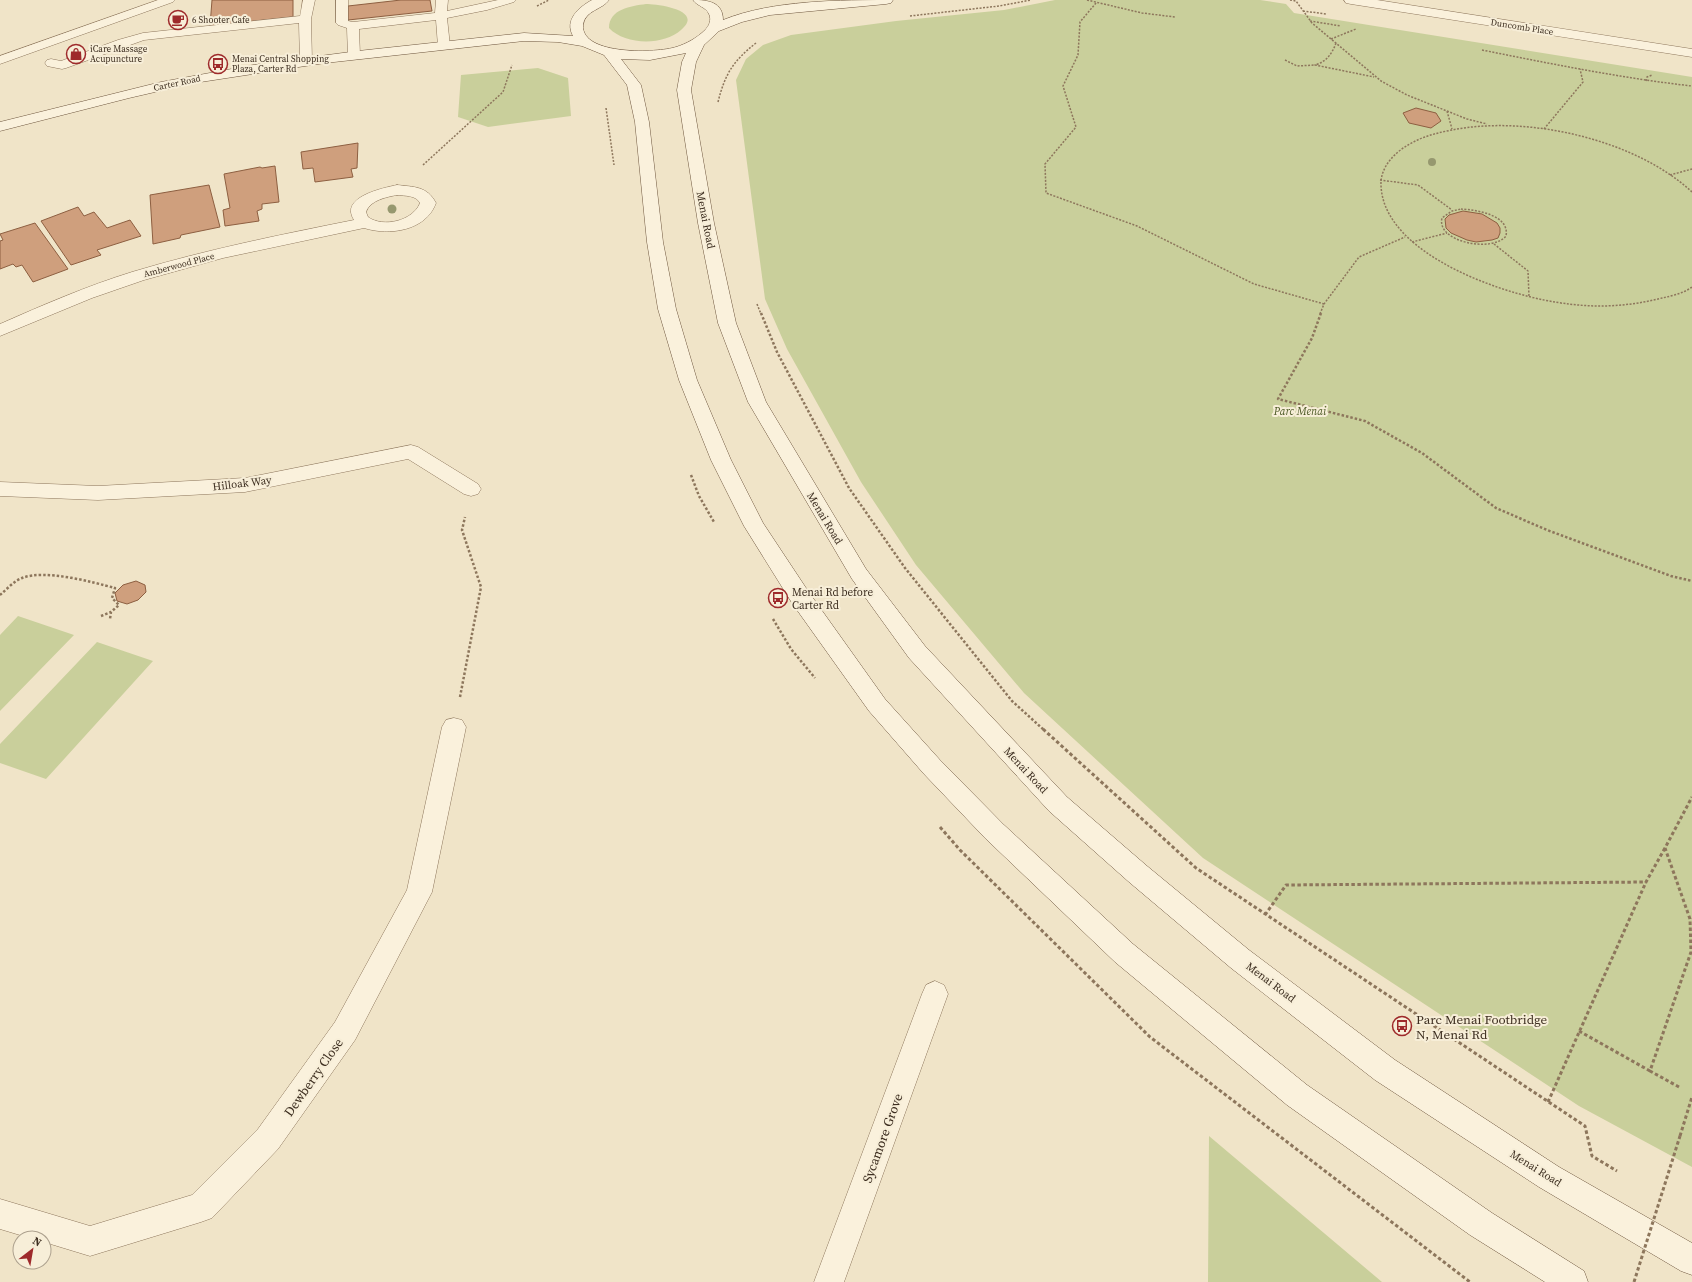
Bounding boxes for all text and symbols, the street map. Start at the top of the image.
cafe icon: 6 Shooter Cafe [167,9,189,31]
place label: 6 Shooter Cafe [192,14,250,26]
street label: Duncomb Place [1490,16,1555,38]
shop icon: iCare Massage Acupuncture [65,43,87,65]
place label: iCare Massage Acupuncture [90,43,148,65]
bus stop icon: Menai Central Shopping Plaza, Carter Rd [207,53,229,75]
place label: Menai Central Shopping Plaza, Carter Rd [232,53,329,75]
street label: Carter Road [152,72,202,94]
street label: Menai Road [693,190,719,251]
street label: Amberwood Place [142,250,216,280]
park label: Parc Menai [1273,404,1327,419]
street label: Hilloak Way [212,472,273,495]
street label: Menai Road [803,489,846,548]
place label: Menai Rd before Carter Rd [792,585,873,613]
bus stop icon: Menai Rd before Carter Rd [767,587,789,609]
street label: Menai Road [1000,744,1052,797]
street label: Menai Road [1243,959,1299,1006]
place label: Parc Menai Footbridge N, Menai Rd [1416,1011,1548,1043]
bus stop icon: Parc Menai Footbridge N, Menai Rd [1391,1015,1413,1037]
street label: Dewberry Close [280,1035,347,1120]
street label: Sycamore Grove [858,1091,907,1185]
street label: Menai Road [1507,1147,1565,1191]
north arrow [12,1230,52,1270]
text: N [30,1233,44,1250]

